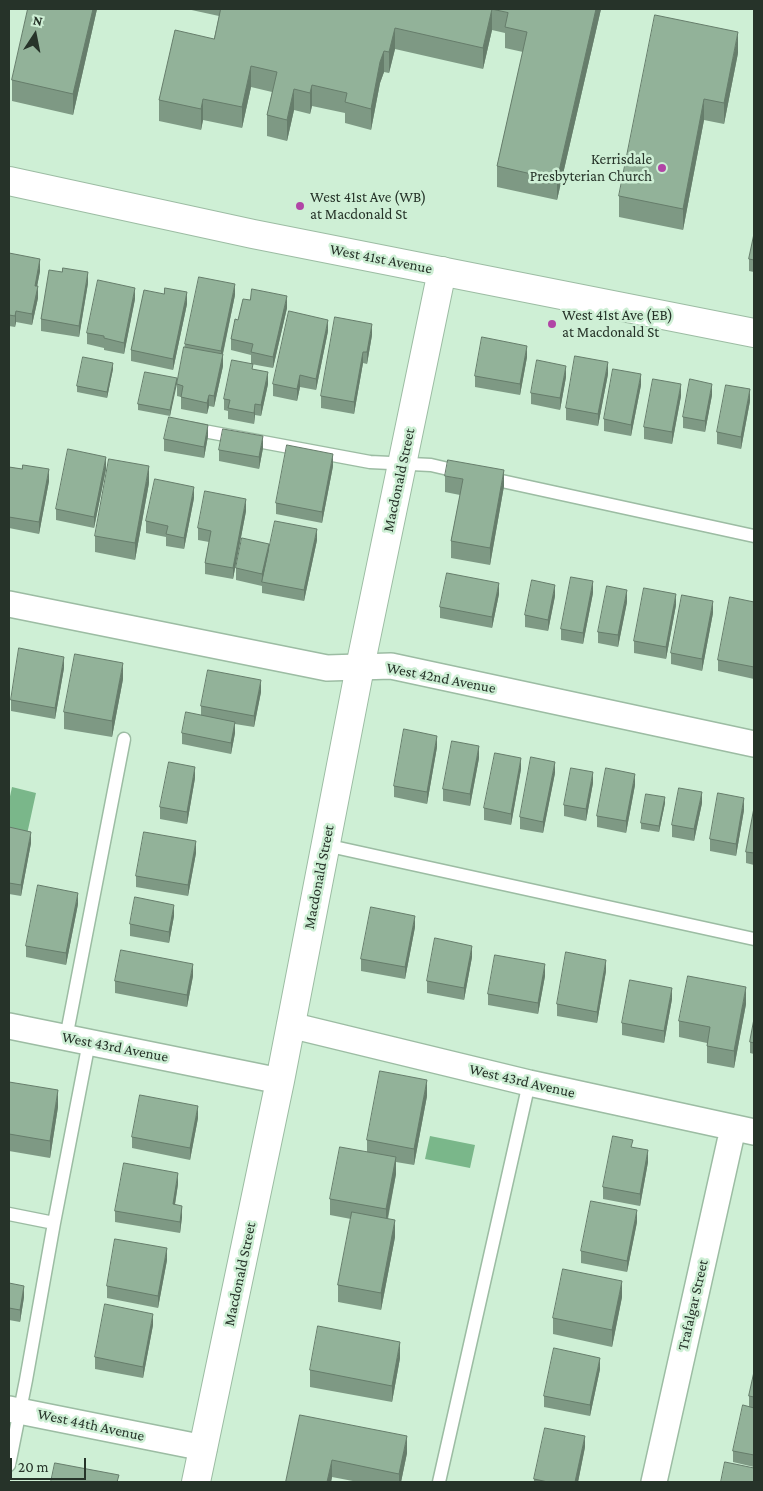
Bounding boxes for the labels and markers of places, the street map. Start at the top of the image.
place label: Kerrisdale Presbyterian Church [530,150,652,185]
marker: Kerrisdale Presbyterian Church [656,162,668,174]
place label: West 41st Ave (WB) at Macdonald St [310,188,426,223]
marker: West 41st Ave (WB) at Macdonald St [294,200,306,212]
place label: West 41st Ave (EB) at Macdonald St [562,306,673,341]
marker: West 41st Ave (EB) at Macdonald St [546,318,558,330]

